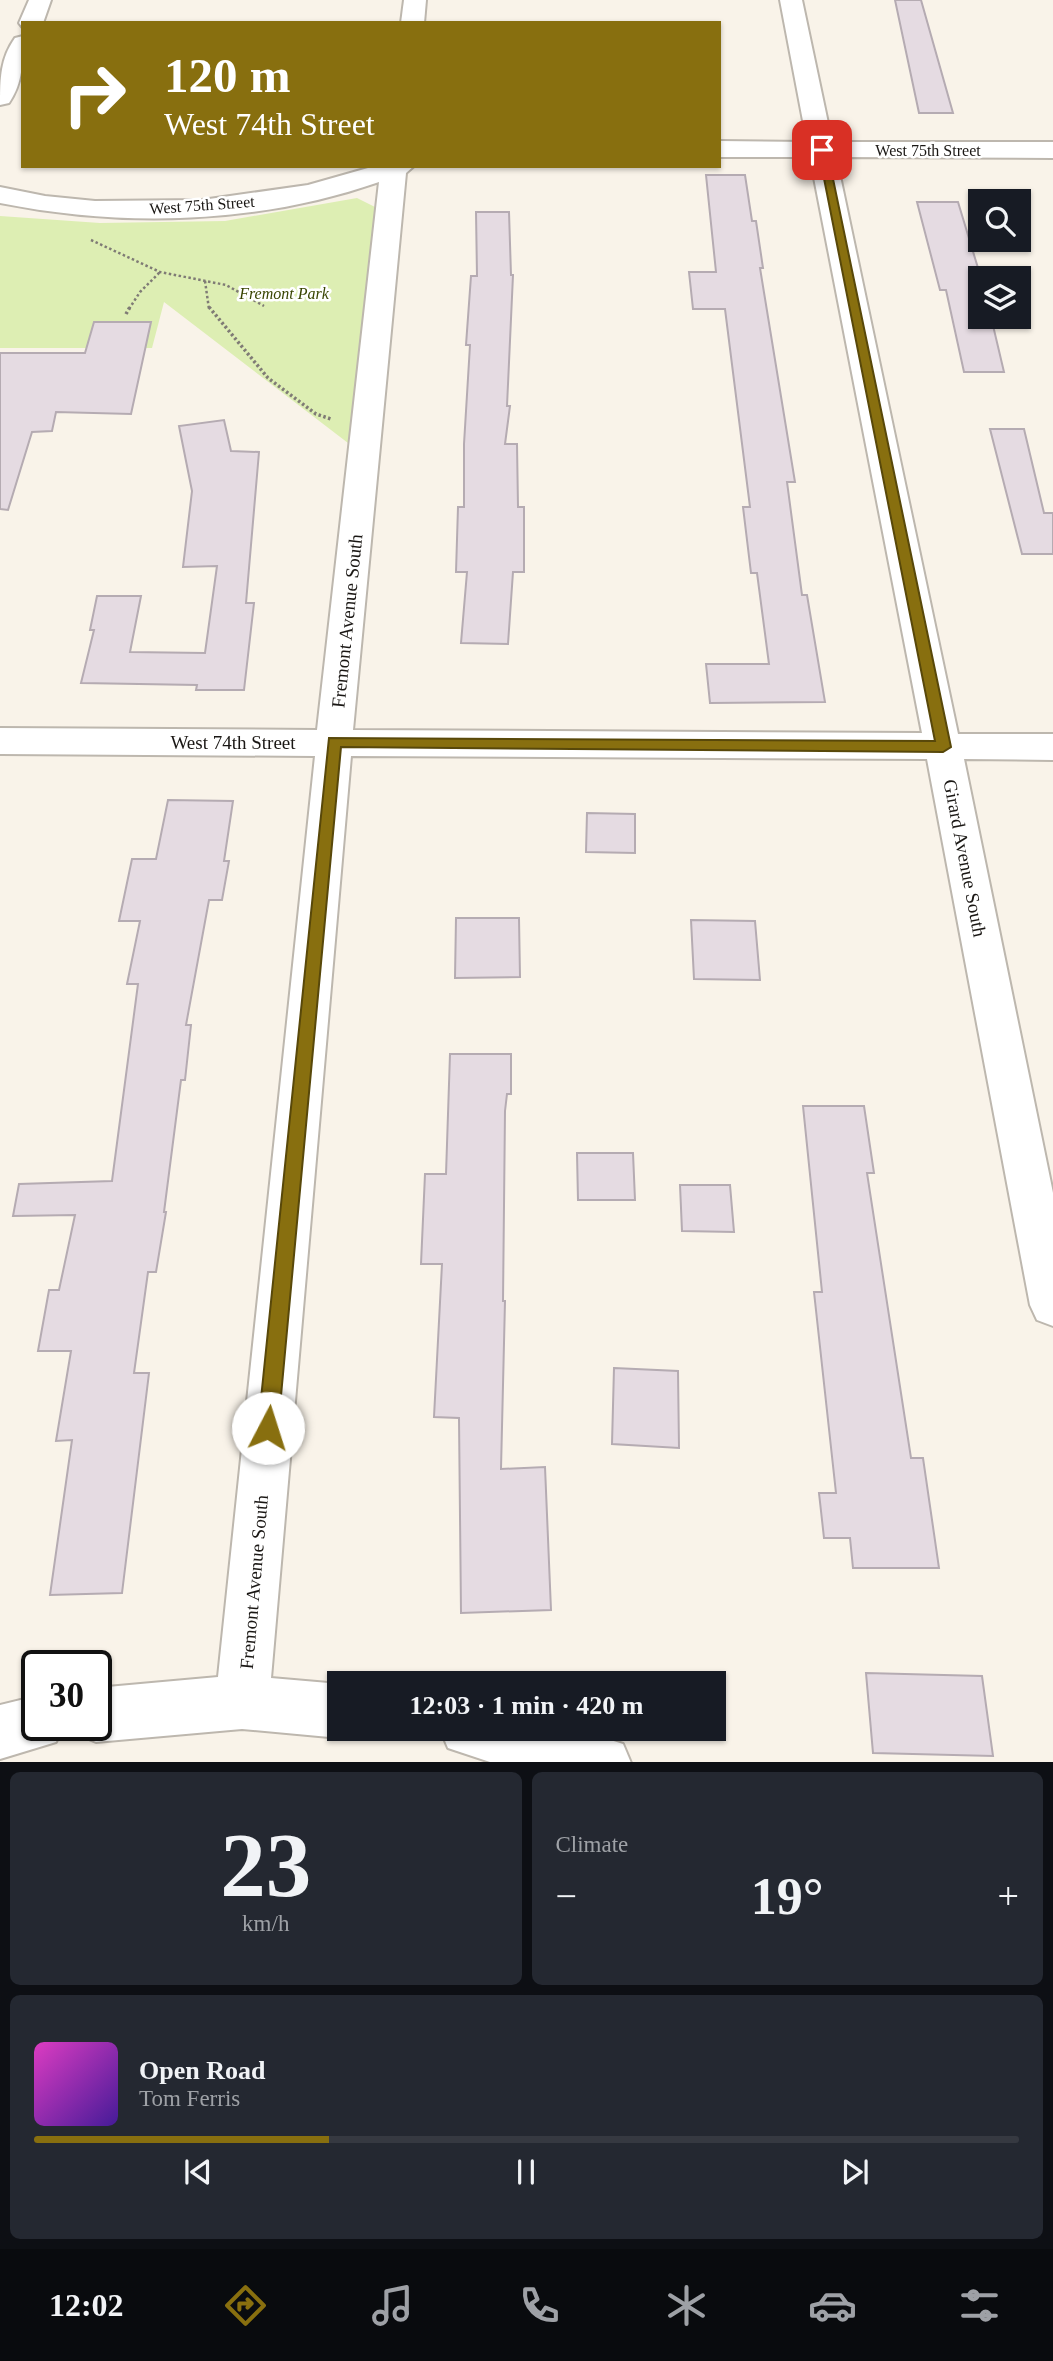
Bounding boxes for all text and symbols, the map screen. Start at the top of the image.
text: 120 m [164,48,291,103]
icon: right [49,49,140,140]
text: West 74th Street [164,106,375,142]
pin [792,120,852,180]
icon: arrive [803,131,841,169]
street label: West 75th Street [875,142,981,159]
map controls [968,189,1031,329]
button: search [968,189,1031,252]
street label: West 75th Street [149,193,256,217]
button: layers [968,266,1031,329]
park label: Fremont Park [238,285,330,302]
street label: Fremont Avenue South [327,532,367,709]
street label: West 74th Street [170,732,296,753]
street label: Girard Avenue South [939,777,991,939]
position arrow [231,1391,305,1465]
street label: Fremont Avenue South [236,1493,272,1670]
speed limit sign: 30 [21,1650,112,1741]
text: 12:03 · 1 min · 420 m [410,1691,644,1720]
text: 23 [220,1815,311,1916]
text: Climate [556,1832,628,1857]
text: 19° [751,1868,824,1925]
text: − [556,1875,577,1917]
text: + [998,1875,1019,1917]
text: km/h [242,1911,289,1936]
text: Open Road [139,2056,265,2085]
text: Tom Ferris [139,2086,240,2111]
icon: previous [179,2153,217,2191]
icon: pause [507,2153,545,2191]
icon: next [836,2153,874,2191]
icon: directions [221,2281,270,2330]
icon: music [368,2281,417,2330]
icon: phone [515,2281,564,2330]
icon: climate [662,2281,711,2330]
icon: car [808,2281,857,2330]
icon: filters [955,2281,1004,2330]
text: 12:02 [49,2287,124,2323]

